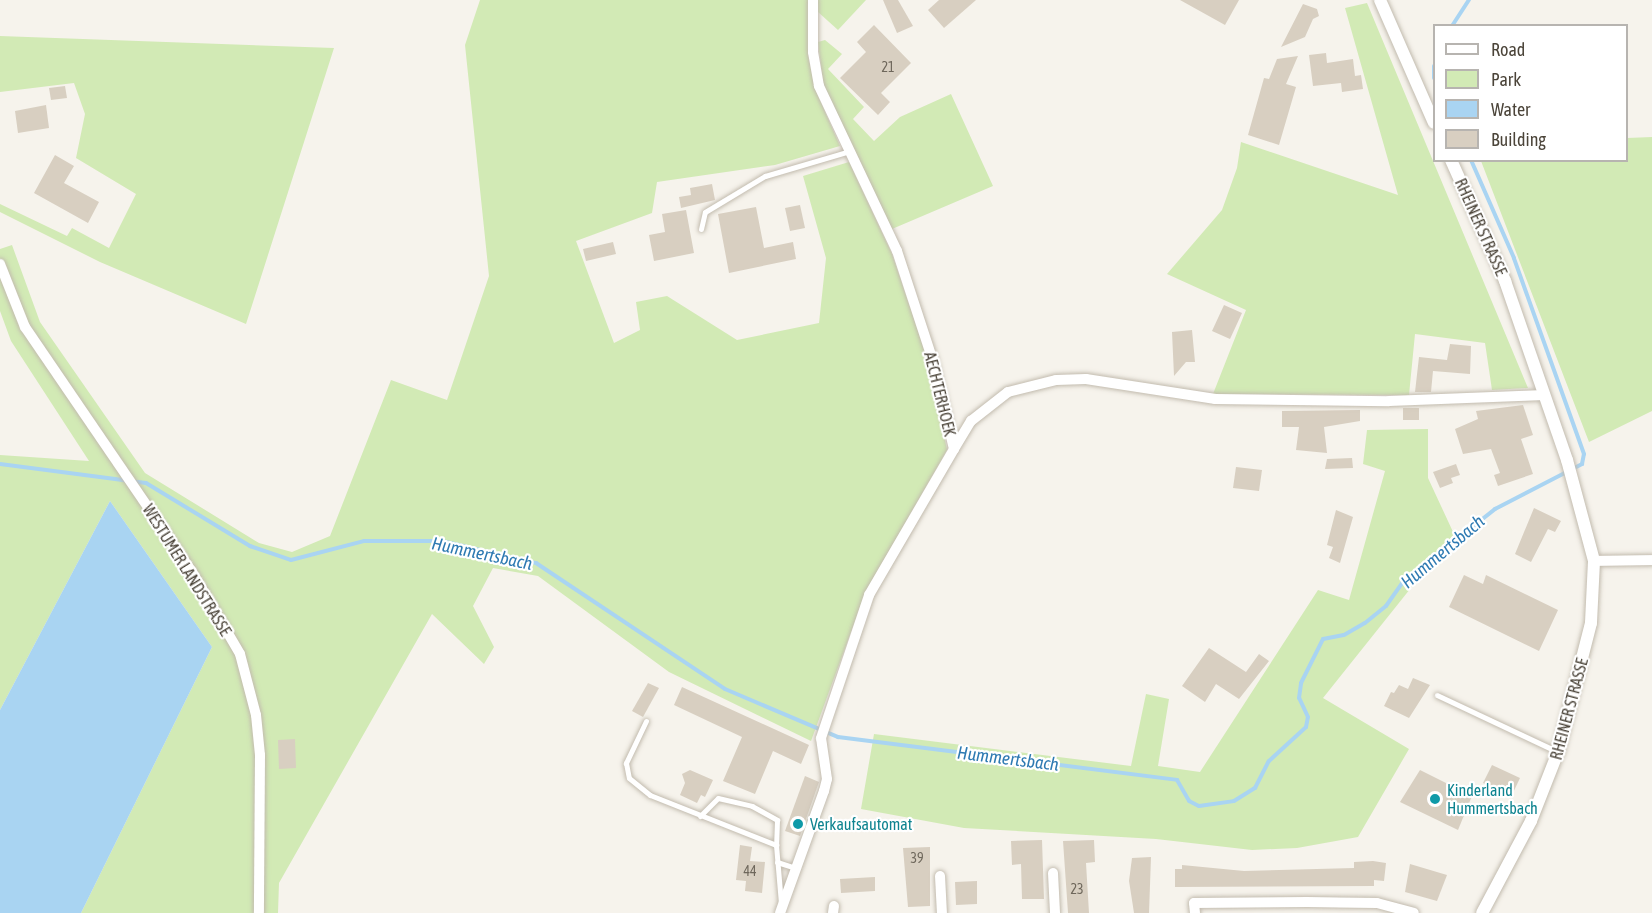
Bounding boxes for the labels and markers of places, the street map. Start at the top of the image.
place label: Kinderland Hummertsbach [1447,780,1538,818]
marker: Kinderland Hummertsbach [1428,792,1442,806]
place label: Verkaufsautomat [810,814,912,834]
marker: Verkaufsautomat [791,817,805,831]

